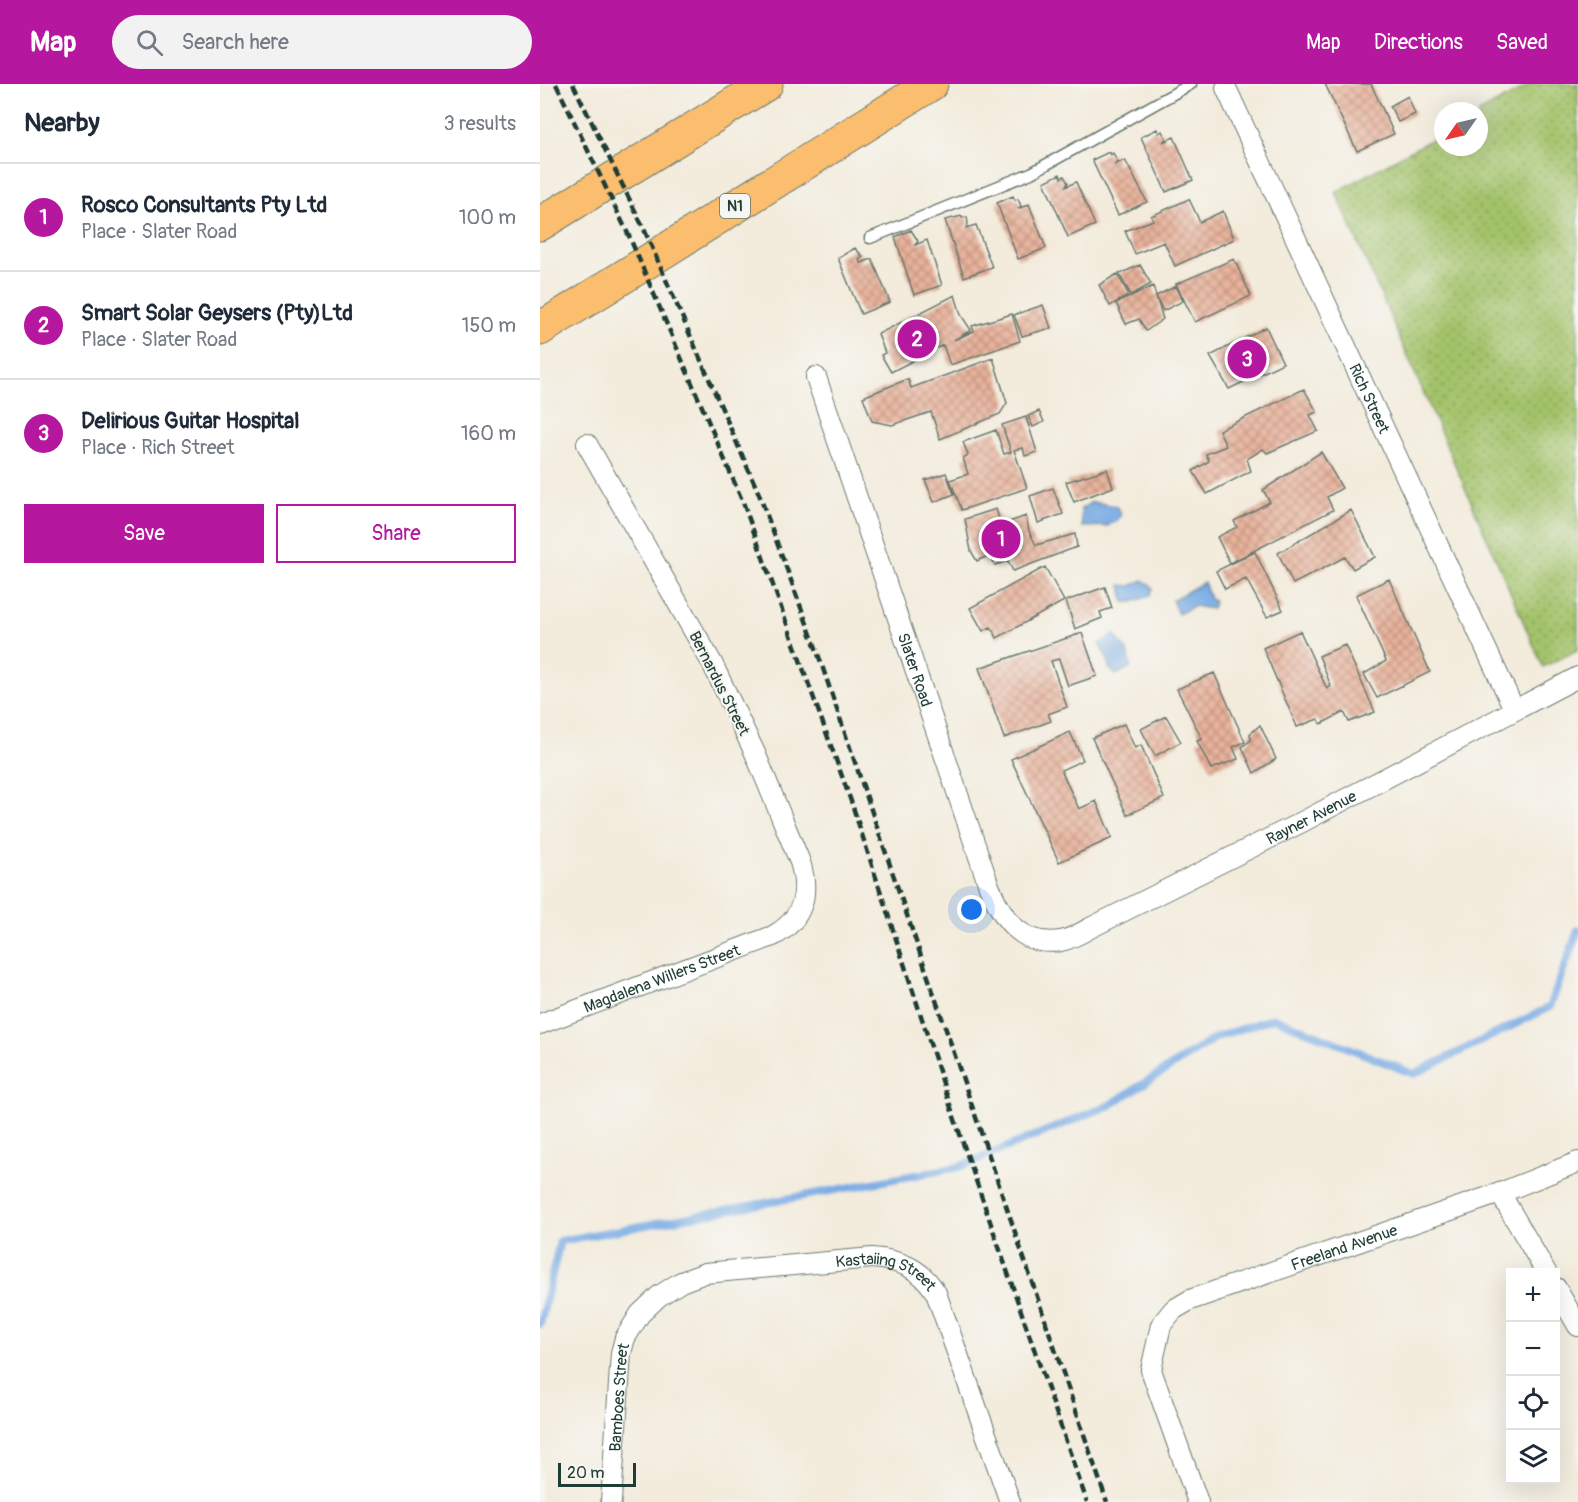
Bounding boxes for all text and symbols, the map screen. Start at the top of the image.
search box [112,15,532,69]
text: Map [30,25,76,60]
icon: search [133,26,166,59]
text: Search here [181,28,289,56]
text: Map [1306,29,1341,56]
text: Directions [1374,29,1463,56]
text: Saved [1496,29,1548,56]
north arrow [1434,102,1488,156]
text: Nearby [24,107,100,139]
text: 3 results [444,111,516,136]
text: Rosco Consultants Pty Ltd [81,191,327,219]
road number: N1 [720,194,750,218]
text: 1 [40,205,47,230]
text: 100 m [459,205,516,230]
text: Place · Slater Road [81,219,237,244]
text: Smart Solar Geysers (Pty)Ltd [81,299,353,327]
text: 2 [38,313,49,338]
text: 150 m [462,313,516,338]
pin: 2 [898,316,937,362]
text: Place · Slater Road [81,327,237,352]
pin: 3 [1228,336,1266,382]
street label: Rich Street [1344,361,1394,437]
text: Delirious Guitar Hospital [81,407,300,435]
text: 3 [38,421,49,446]
text: 160 m [461,421,516,446]
text: Place · Rich Street [81,435,235,460]
button: Save [24,504,264,563]
button: Share [276,504,516,563]
pin: 1 [982,516,1020,562]
street label: Bernardus Street [684,628,754,739]
street label: Slater Road [893,630,936,709]
street label: Rayner Avenue [1263,786,1360,849]
your location [957,895,986,924]
street label: Magdalena Willers Street [581,940,743,1018]
street label: Freeland Avenue [1288,1220,1400,1275]
street label: Kastaiing Street [835,1249,941,1296]
map controls [1506,1268,1560,1484]
button: + [1506,1268,1560,1322]
button: − [1506,1322,1560,1376]
street label: Bamboes Street [605,1340,634,1452]
button: locate [1506,1376,1560,1430]
button: layers [1506,1430,1560,1484]
scale bar [558,1460,636,1488]
text: 20 m [567,1463,605,1483]

